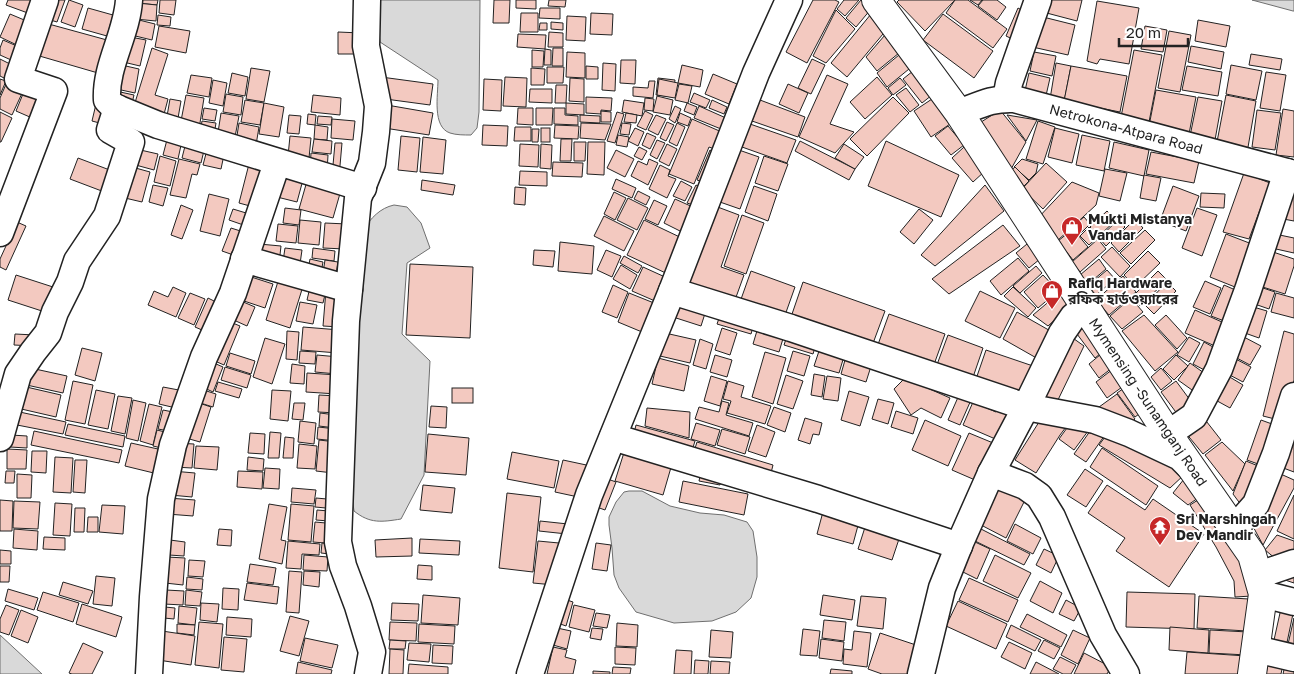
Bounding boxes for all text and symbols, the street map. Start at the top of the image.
scale bar [1119,15,1188,47]
text: 20 m [1126,23,1161,41]
street label: Netrokona-Atpara Road [1048,100,1205,157]
place label: Mukti Mistanya Vandar [1088,210,1192,243]
shop icon: Mukti Mistanya Vandar [1060,215,1084,246]
place label: Rafiq Hardware রফিক হার্ডওয়্যারের [1067,274,1179,307]
shop icon: Rafiq Hardware রফিক হার্ডওয়্যারের [1040,279,1064,310]
street label: Mymensing -Sunamganj Road [1086,314,1211,489]
place label: Sri Narshingah Dev Mandir [1176,510,1276,543]
temple icon: Sri Narshingah Dev Mandir [1148,515,1172,546]

